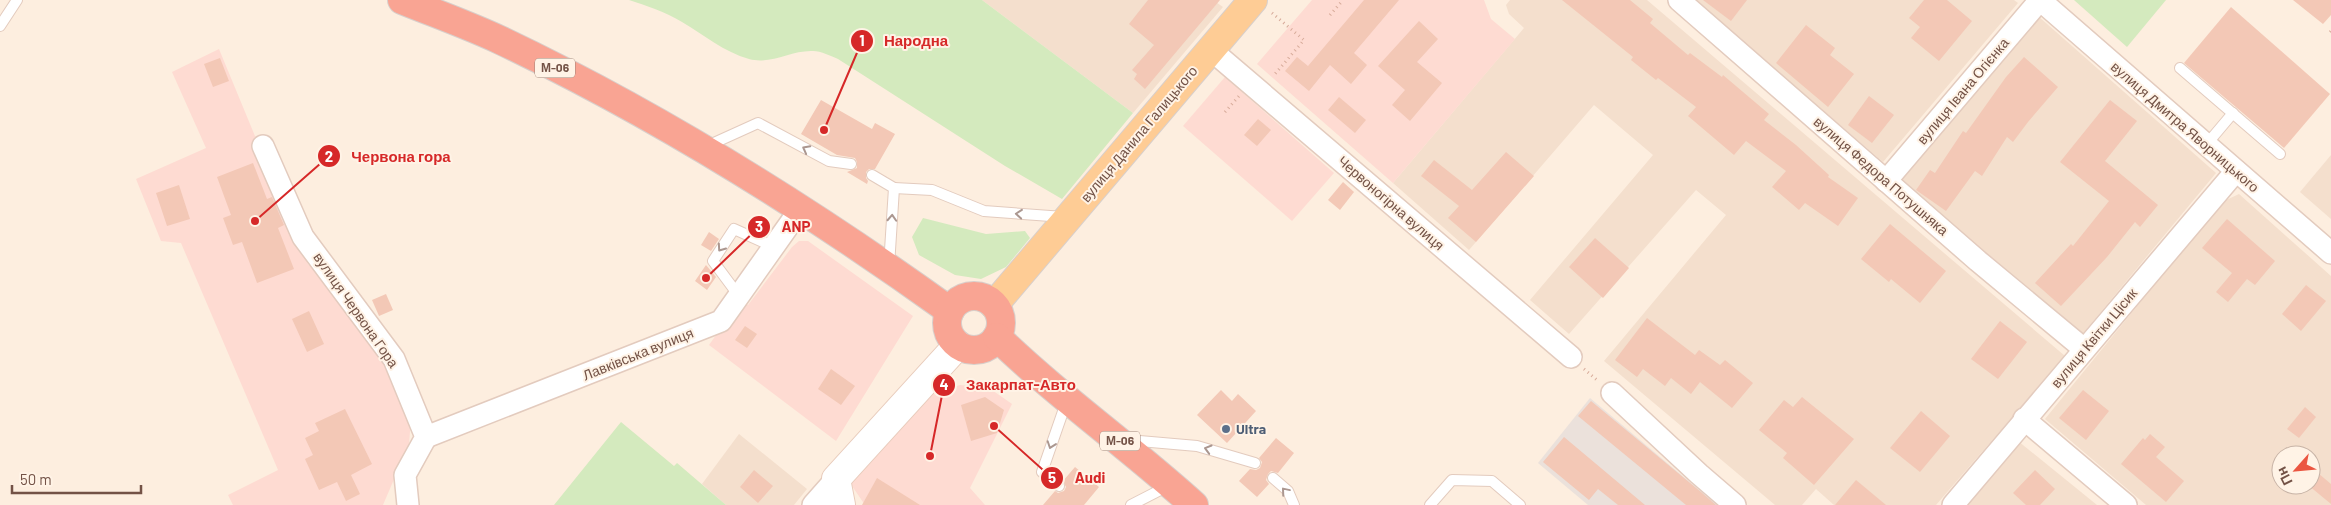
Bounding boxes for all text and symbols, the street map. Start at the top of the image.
callout: Народна [849,26,958,56]
text: 1 [859,31,865,49]
text: Народна [884,31,949,49]
street label: вулиця Івана Огієнка [1913,34,2012,147]
road number: М-06 [535,58,575,78]
street label: вулиця Дмитра Яворницького [2108,58,2263,196]
street label: вулиця Данила Галицького [1077,62,1201,205]
street label: вулиця Федора Потушняка [1811,113,1952,239]
callout: Червона гора [317,141,461,171]
one-way arrow [802,145,811,155]
text: 2 [325,147,333,165]
text: Червона гора [351,147,451,165]
street label: Червоногірна вулиця [1335,152,1448,253]
one-way arrow [1015,208,1023,219]
callout: ANP [747,212,820,242]
one-way arrow [886,214,897,222]
text: 3 [755,217,763,235]
text: ANP [782,217,810,235]
one-way arrow [718,243,727,252]
street label: вулиця Червона Гора [310,249,403,371]
street label: вулиця Квітки Цісик [2047,284,2141,391]
street label: Лавківська вулиця [580,324,696,383]
callout: Закарпат-Авто [931,370,1086,400]
text: 4 [939,375,949,393]
text: Закарпат-Авто [966,375,1076,393]
place label: Ultra [1236,420,1266,437]
marker: Ultra [1220,423,1232,435]
road number: М-06 [1100,432,1140,451]
one-way arrow [1047,440,1057,449]
one-way arrow [1204,445,1212,455]
north arrow [2271,445,2321,495]
scale bar [12,462,141,494]
callout: Audi [1040,463,1115,493]
text: Пн [2272,464,2296,488]
text: 5 [1048,468,1056,486]
text: Audi [1075,468,1105,486]
text: 50 m [20,470,52,488]
one-way arrow [1282,487,1291,496]

